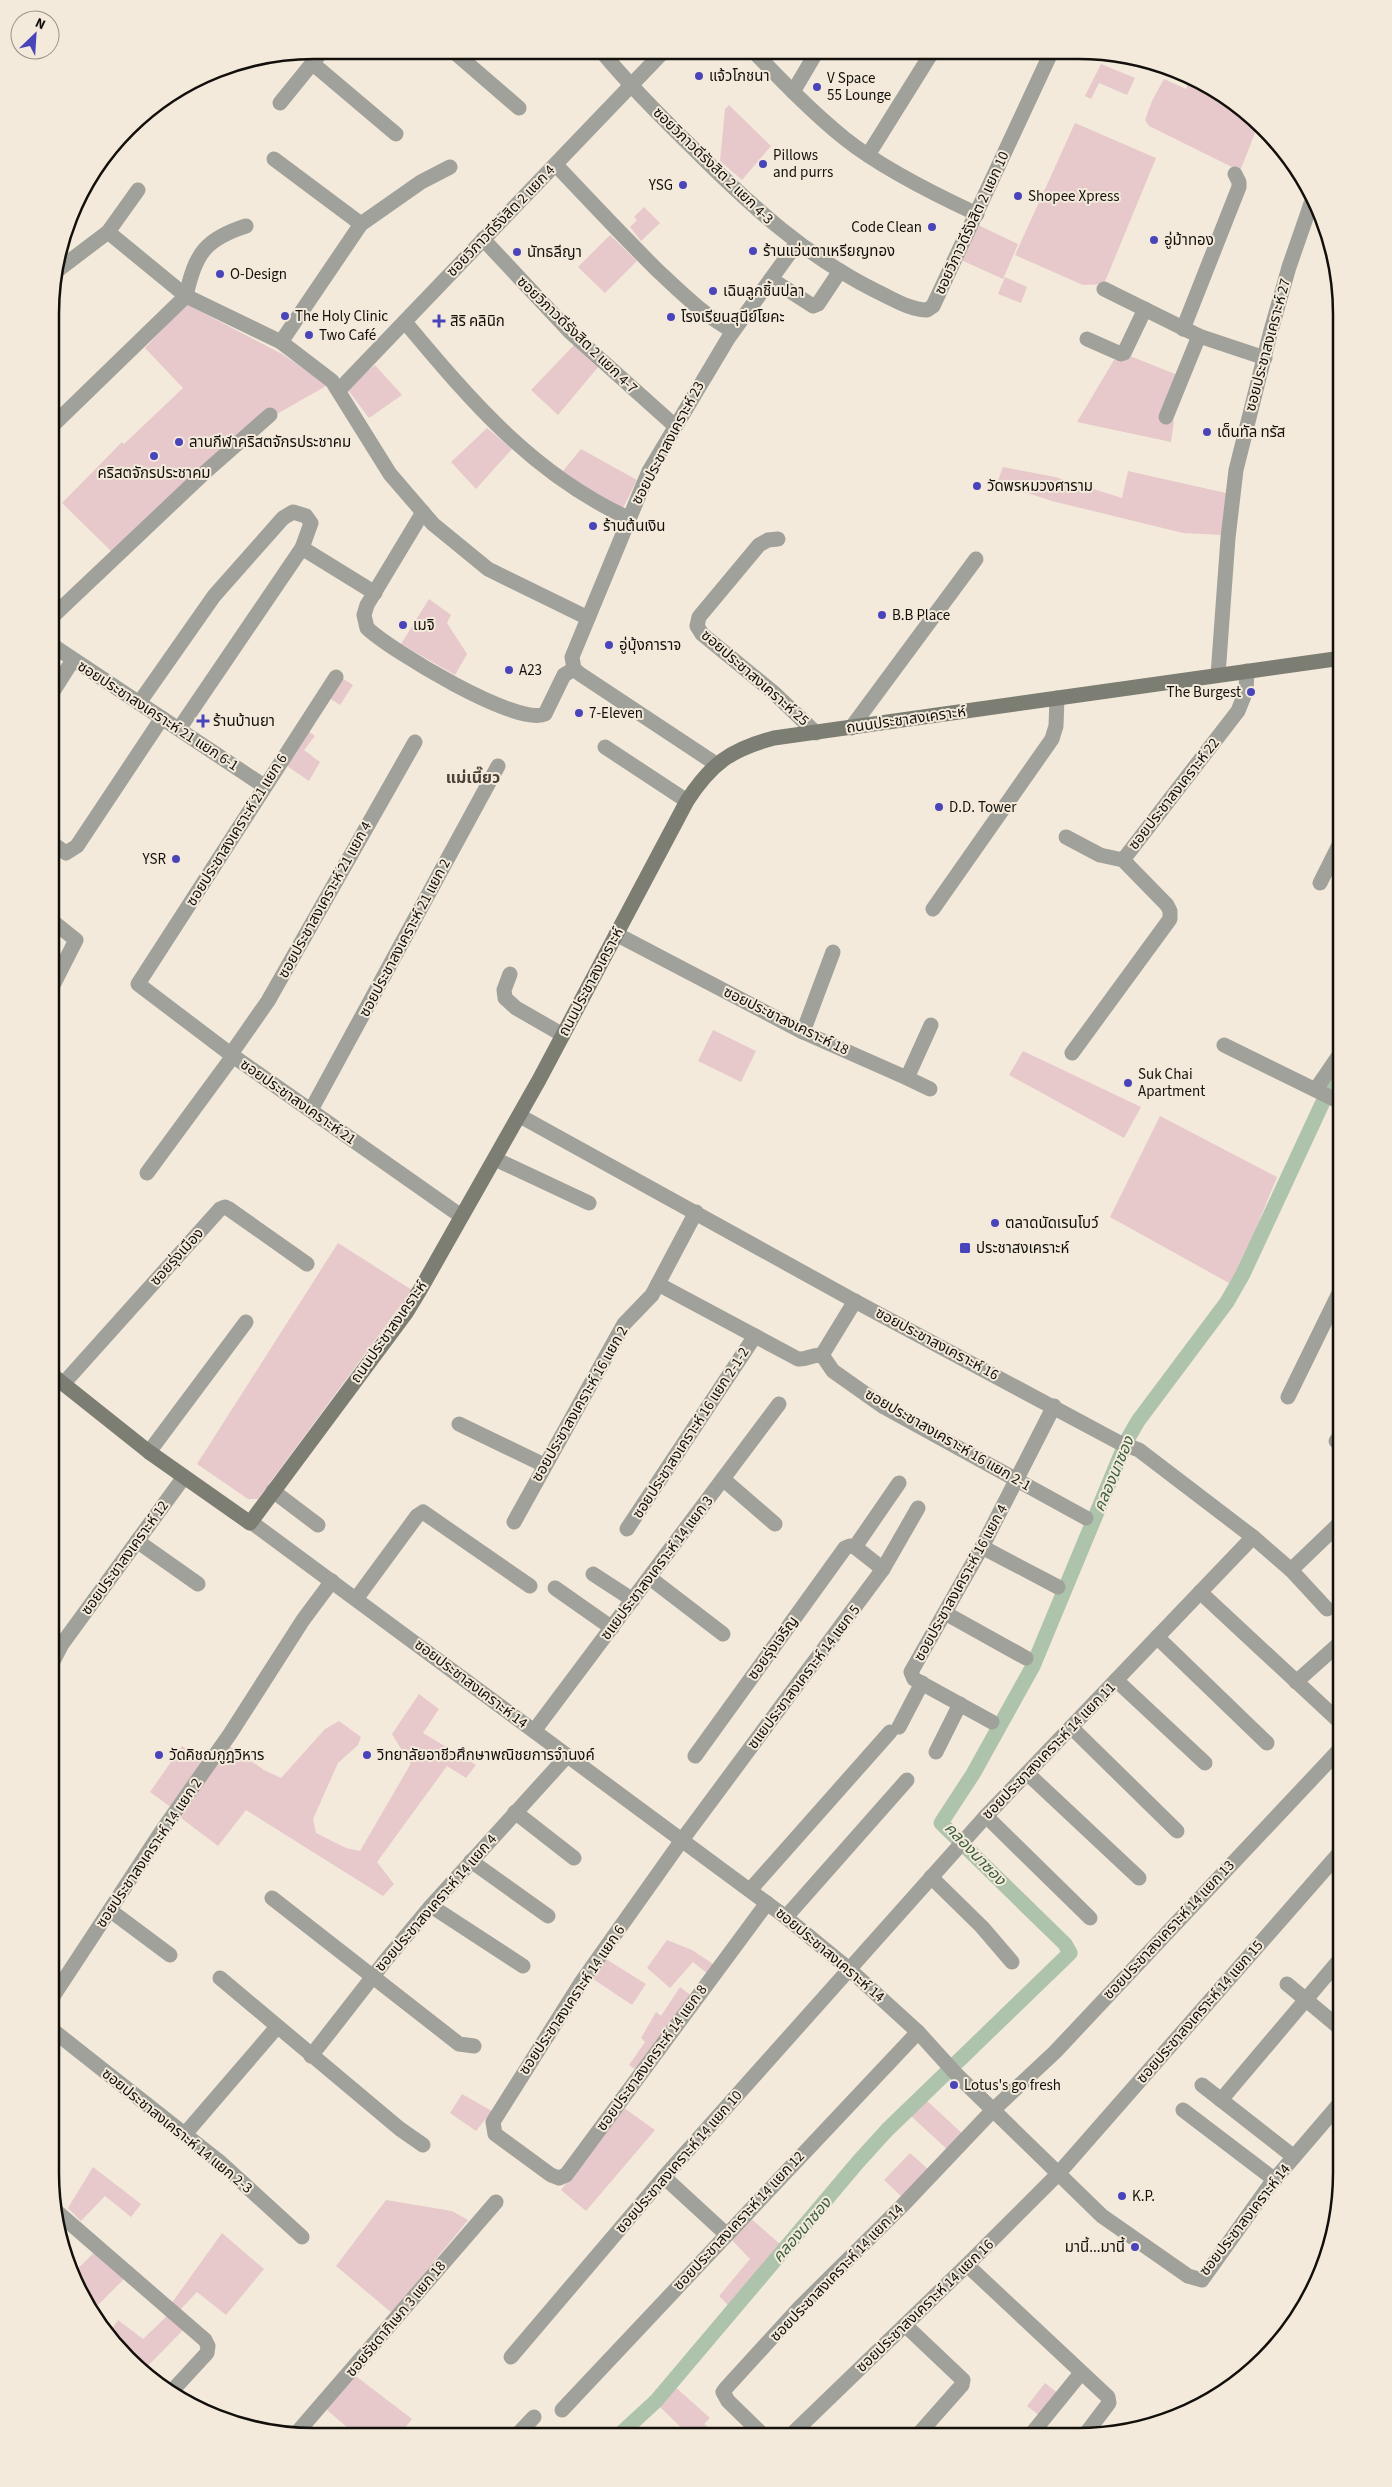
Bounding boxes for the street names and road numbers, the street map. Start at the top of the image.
street label: ซอยวิภาวดีรังสิต 2 แยก 4-3 [648,103,778,229]
street label: ซอยวิภาวดีรังสิต 2 แยก 10 [930,148,1014,298]
street label: ซอยวิภาวดีรังสิต 2 แยก 4 [442,160,560,282]
street label: ซอยวิภาวดีรังสิต 2 แยก 4-7 [512,272,642,398]
street label: ซอยประชาสงเคราะห์ 27 [1240,276,1296,414]
street label: ซอยประชาสงเคราะห์ 23 [627,378,709,508]
street label: ซอยประชาสงเคราะห์ 25 [696,625,814,731]
street label: ซอยประชาสงเคราะห์ 21 แยก 6-1 [73,656,243,776]
street label: ถนนประชาสงเคราะห์ [845,701,968,739]
street label: ซอยประชาสงเคราะห์ 22 [1124,734,1224,854]
street label: ซอยประชาสงเคราะห์ 21 แยก 6 [181,750,293,910]
street label: ซอยประชาสงเคราะห์ 21 แยก 4 [273,817,377,982]
street label: ซอยประชาสงเคราะห์ 21 แยก 2 [354,855,456,1021]
street label: ถนนประชาสงเคราะห์ [553,924,629,1040]
street label: ซอยประชาสงเคราะห์ 18 [720,982,852,1060]
street label: ซอยประชาสงเคราะห์ 21 [236,1054,360,1150]
street label: ซอยรุ่งเมือง [145,1223,209,1291]
street label: ถนนประชาสงเคราะห์ [346,1276,432,1387]
street label: ซอยประชาสงเคราะห์ 16 [872,1303,1002,1385]
street label: ซอยประชาสงเคราะห์ 16 แยก 2 [527,1322,633,1486]
street label: ซอยประชาสงเคราะห์ 16 แยก 2-1-2 [628,1343,754,1523]
street label: ซอยประชาสงเคราะห์ 16 แยก 2-1 [861,1384,1035,1496]
street label: ซแยประชาสงเคราะห์ 14 แยก 3 [596,1491,718,1645]
street label: ซอยประชาสงเคราะห์ 12 [76,1496,174,1620]
street label: ซอยประชาสงเคราะห์ 16 แยก 4 [909,1500,1013,1665]
street label: ซแยประชาสงเคราะห์ 14 แยก 5 [743,1600,865,1754]
street label: ซอยรุ่งเจริญ [743,1612,803,1684]
street label: ซอยประชาสงเคราะห์ 14 [410,1634,532,1734]
street label: ซอยประชาสงเคราะห์ 14 แยก 11 [978,1678,1120,1824]
street label: ซอยประชาสงเคราะห์ 14 แยก 2 [91,1774,207,1932]
street label: ซอยประชาสงเคราะห์ 14 แยก 4 [370,1829,502,1976]
street label: ซอยประชาสงเคราะห์ 14 แยก 13 [1099,1856,1239,2004]
street label: ซอยประชาสงเคราะห์ 14 [771,1903,890,2007]
street label: ซอยประชาสงเคราะห์ 14 แยก 6 [514,1921,630,2079]
street label: ซอยประชาสงเคราะห์ 14 แยก 15 [1132,1936,1268,2088]
street label: ซอยประชาสงเคราะห์ 14 แยก 8 [592,1980,712,2136]
street label: ซอยประชาสงเคราะห์ 14 แยก 2-3 [97,2064,257,2198]
street label: ซอยประชาสงเคราะห์ 14 แยก 10 [611,2086,747,2238]
street label: ซอยประชาสงเคราะห์ 14 แยก 12 [669,2147,809,2295]
street label: ซอยประชาสงเคราะห์ 14 [1195,2159,1296,2280]
street label: ซอยประชาสงเคราะห์ 14 แยก 14 [766,2199,909,2346]
street label: ซอยประชาสงเคราะห์ 14 แยก 16 [852,2235,998,2377]
street label: ซอยรัชดาภิเษก 3 แยก 18 [341,2256,451,2382]

